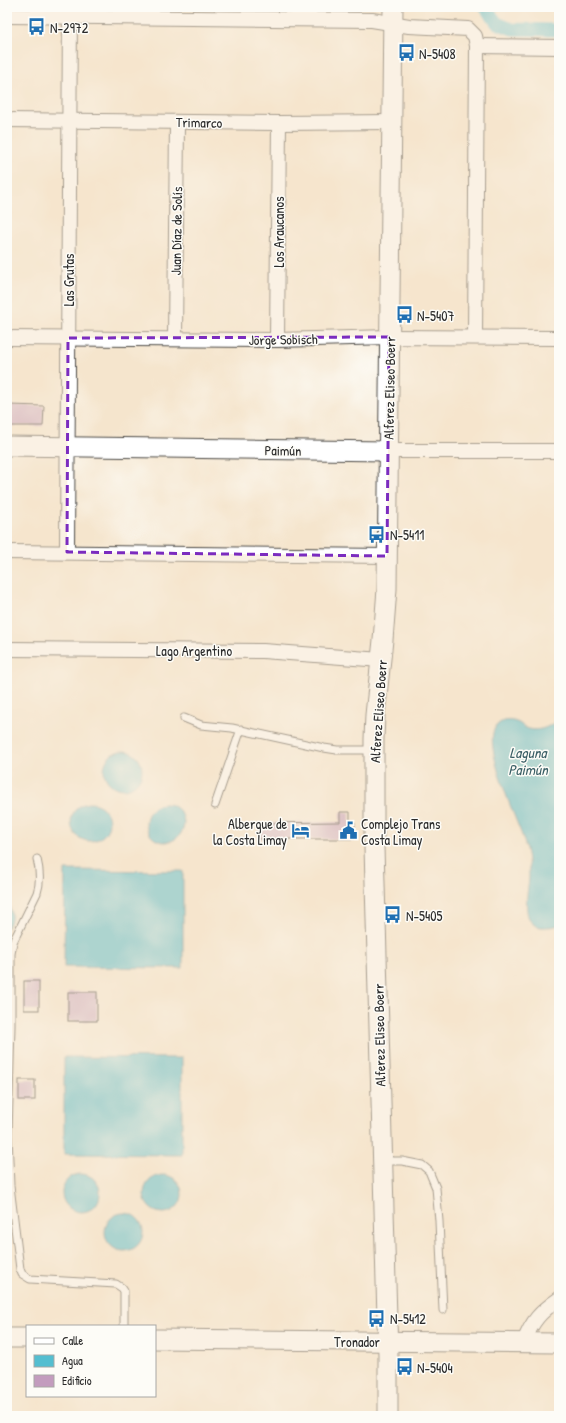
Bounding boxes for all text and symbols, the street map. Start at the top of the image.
bus stop icon: N-2972 [27,17,47,37]
place label: N-2972 [50,18,89,37]
bus stop icon: N-5408 [396,43,416,63]
place label: N-5408 [419,44,456,63]
street label: Trimarco [176,112,223,132]
street label: Juan Díaz de Solís [166,186,186,276]
street label: Los Araucanos [269,196,288,268]
street label: Las Grutas [59,254,78,306]
bus stop icon: N-5407 [394,305,414,325]
place label: N-5407 [417,306,455,325]
street label: Jorge Sobisch [248,329,318,350]
street label: Alferez Eliseo Boerr [379,336,399,440]
street label: Paimún [264,440,302,460]
bus stop icon: N-5411 [367,524,387,544]
place label: N-5411 [390,525,424,544]
street label: Lago Argentino [156,641,232,661]
street label: Alferez Eliseo Boerr [365,658,391,763]
water label: Laguna Paimún [508,742,549,780]
place label: Albergue de la Costa Limay [213,814,287,850]
place label: Complejo Trans Costa Limay [361,814,440,850]
hotel icon: Albergue de la Costa Limay [290,821,310,841]
public building icon: Complejo Trans Costa Limay [338,821,358,841]
bus stop icon: N-5405 [383,905,403,925]
place label: N-5405 [406,906,443,925]
street label: Alferez Eliseo Boerr [369,983,389,1087]
bus stop icon: N-5412 [367,1308,387,1328]
place label: N-5412 [390,1309,426,1328]
legend [26,1325,156,1397]
text: Calle [62,1332,83,1349]
street label: Tronador [334,1332,381,1351]
text: Agua [62,1352,83,1369]
bus stop icon: N-5404 [394,1357,414,1377]
place label: N-5404 [417,1358,453,1377]
text: Edificio [62,1372,92,1389]

